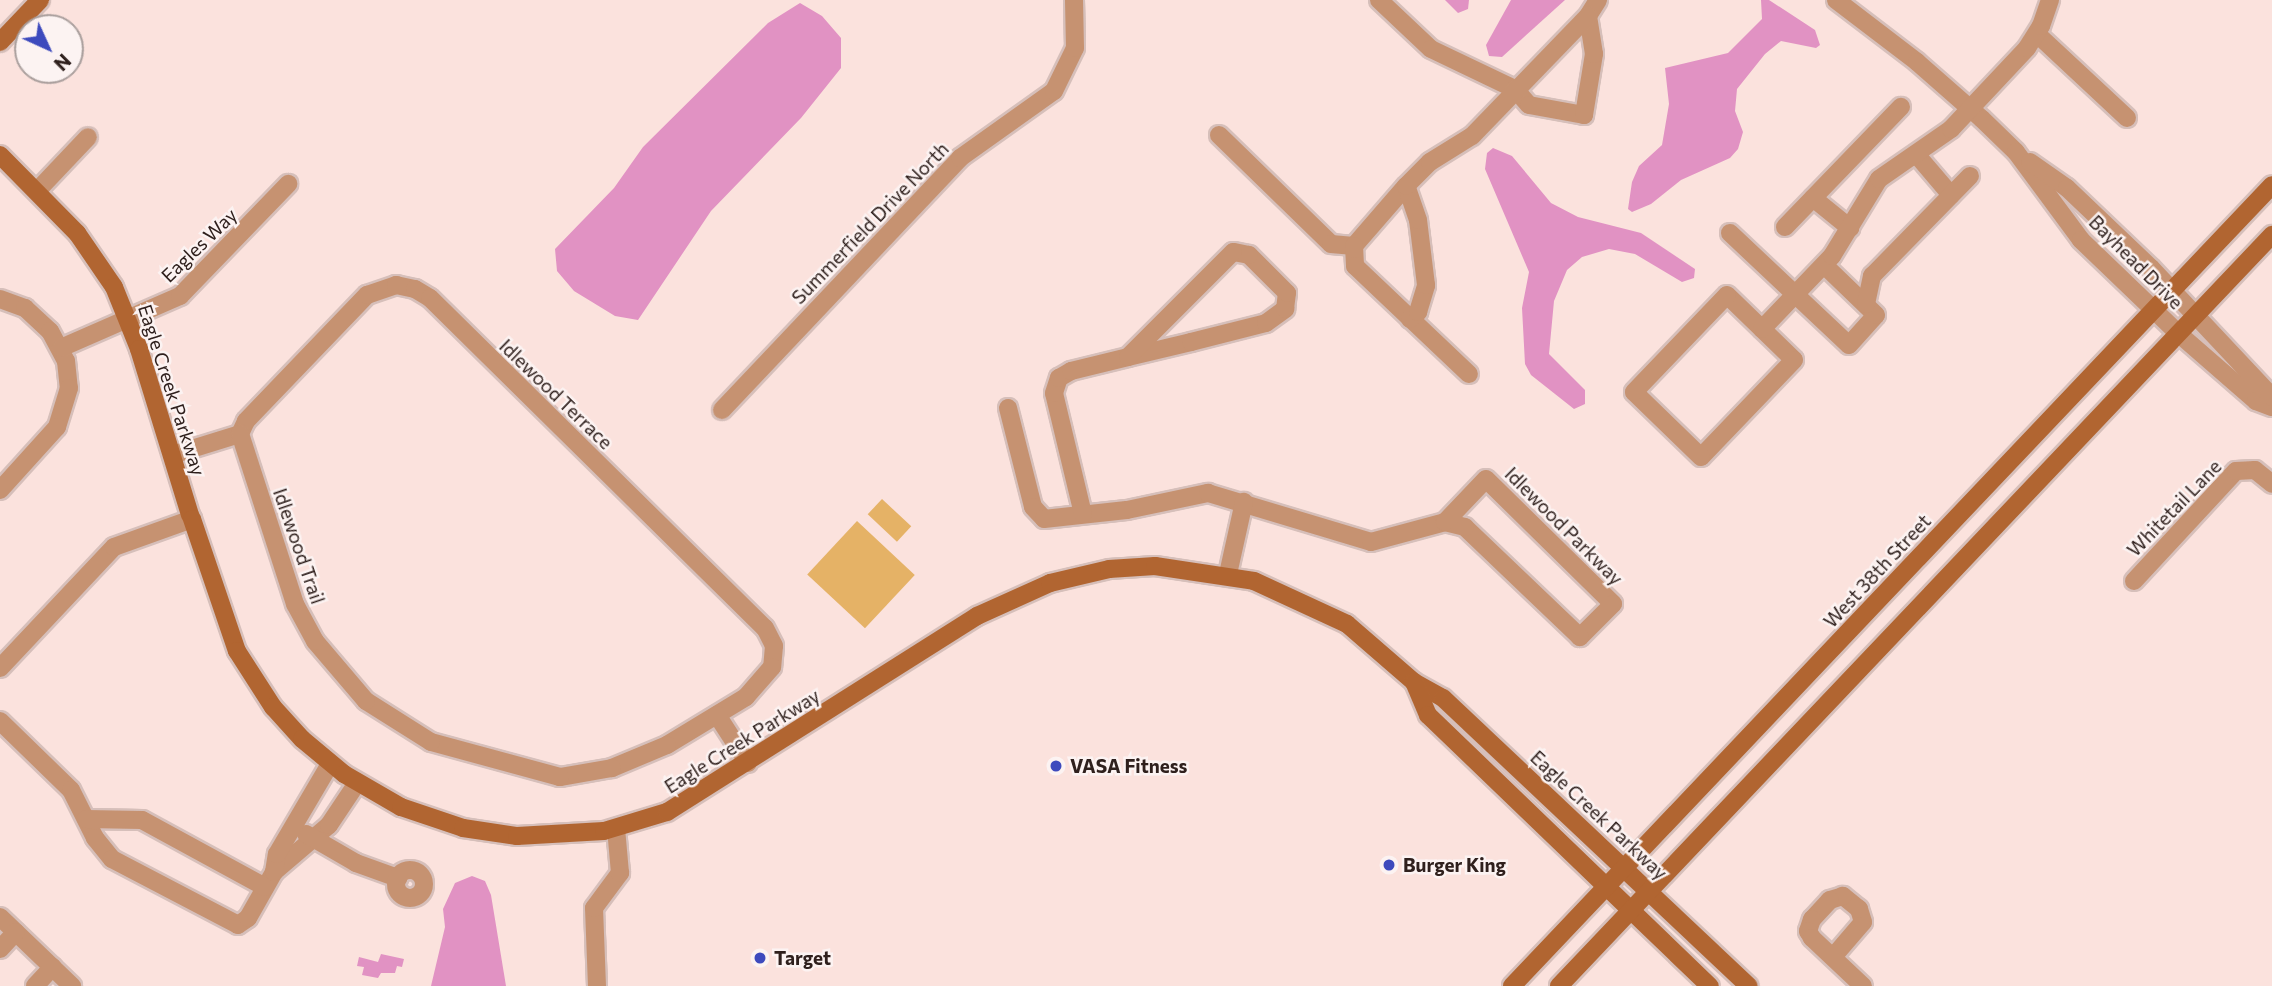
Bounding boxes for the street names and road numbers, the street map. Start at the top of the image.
street label: Summerfield Drive North [787,137,953,309]
street label: Eagles Way [156,203,242,287]
street label: Bayhead Drive [2084,210,2188,314]
street label: Eagle Creek Parkway [134,302,210,478]
street label: Idlewood Terrace [495,334,617,454]
street label: Whitetail Lane [2122,455,2226,561]
street label: Idlewood Parkway [1500,462,1628,590]
street label: Idlewood Trail [269,485,329,607]
street label: West 38th Street [1819,510,1935,632]
street label: Eagle Creek Parkway [660,684,824,798]
street label: Eagle Creek Parkway [1526,746,1672,884]

